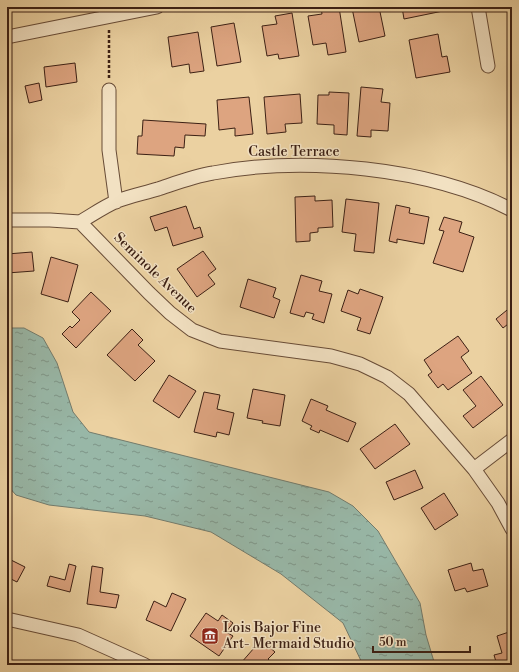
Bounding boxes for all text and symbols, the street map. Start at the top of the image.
street label: Castle Terrace [248,143,340,161]
street label: Seminole Avenue [110,229,200,317]
place label: Lois Bajor Fine Art- Mermaid Studio [222,619,355,653]
museum icon: Lois Bajor Fine Art- Mermaid Studio [200,626,220,646]
scale bar [373,628,470,654]
text: 50 m [379,635,407,650]

